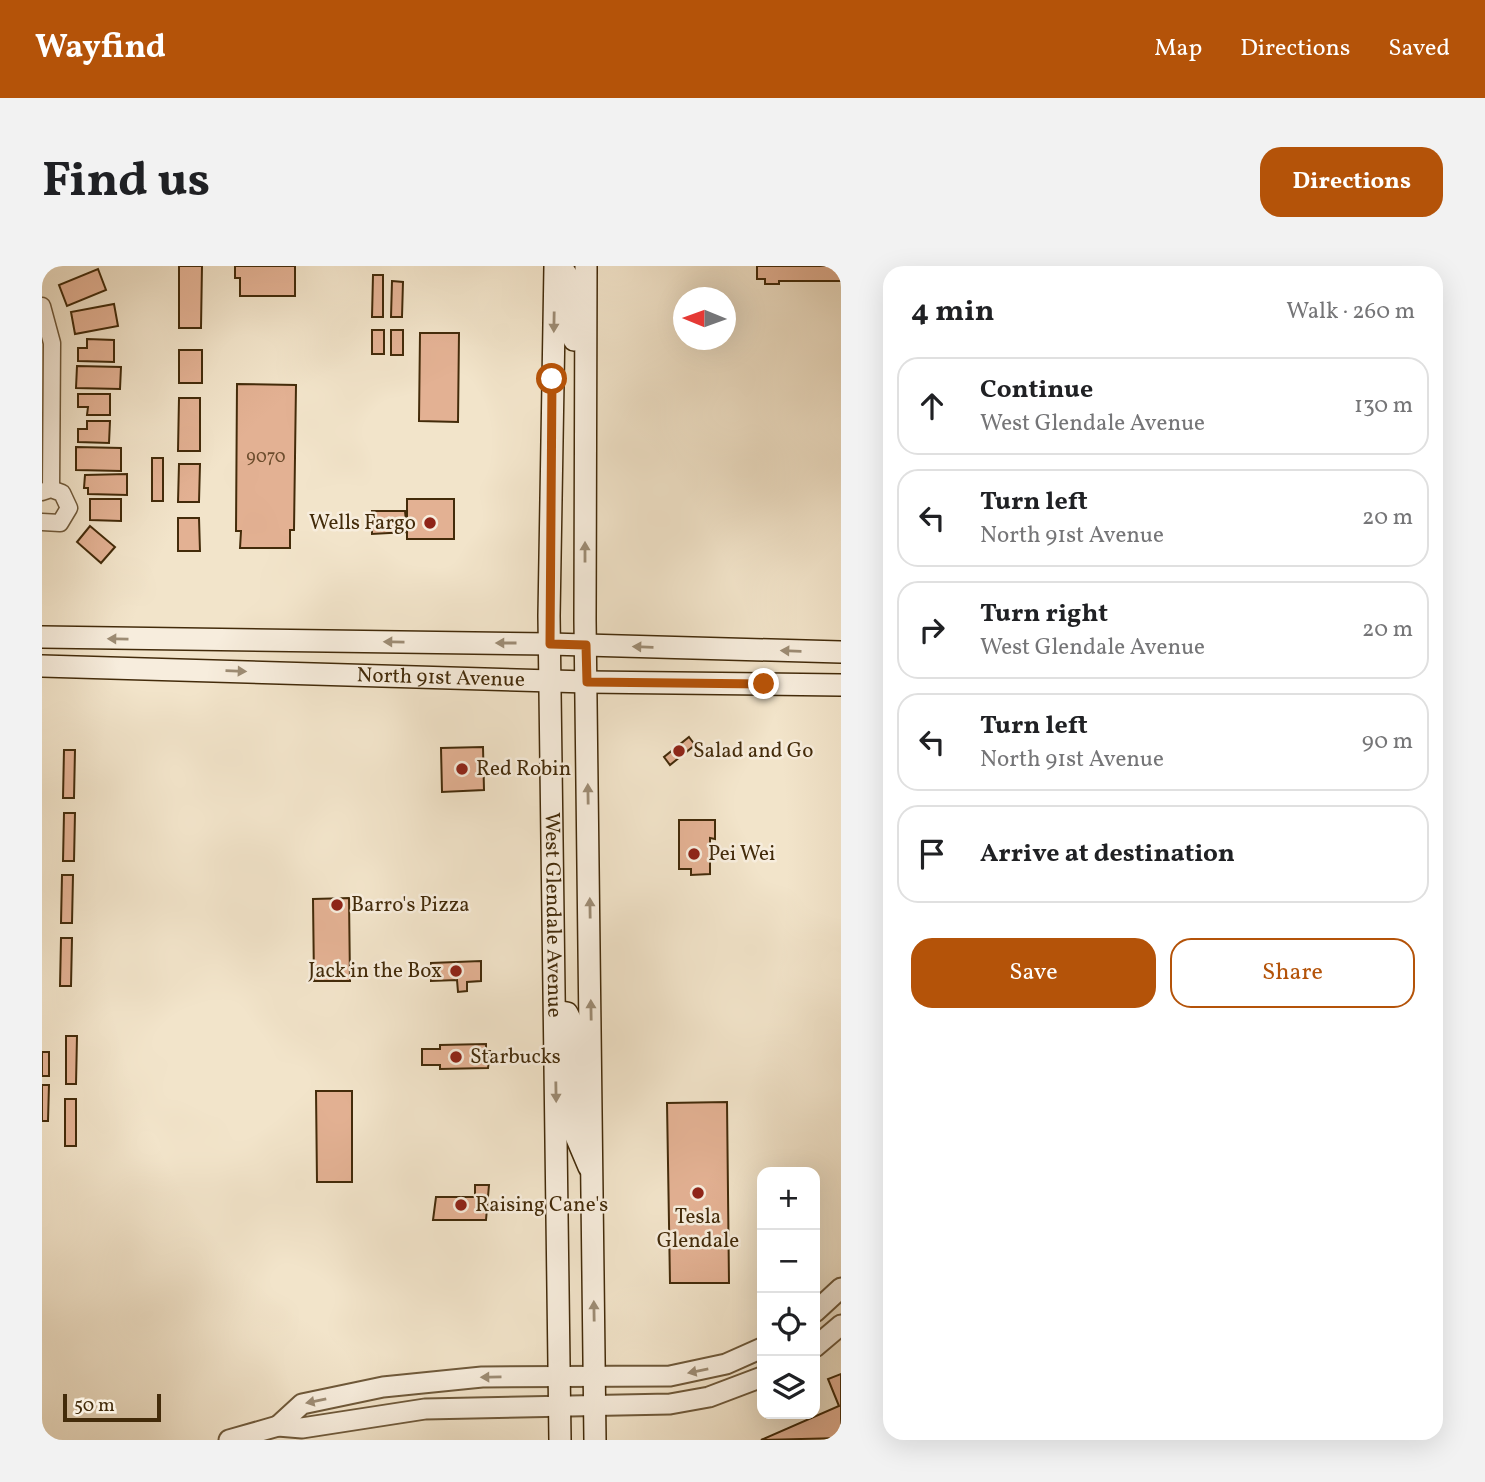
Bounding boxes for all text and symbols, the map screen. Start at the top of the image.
text: Wayfind [35,26,166,72]
text: Map [1154,32,1202,66]
text: Directions [1240,32,1350,66]
text: Saved [1388,32,1450,66]
button: Directions [1260,147,1443,217]
text: Find us [42,148,210,217]
north arrow [673,287,736,350]
text: 4 min [911,291,995,333]
text: Walk · 260 m [1286,296,1415,328]
one-way arrow [548,312,559,334]
route start [536,363,567,394]
text: Continue [980,372,1093,408]
icon: ahead [913,387,951,425]
text: 130 m [1354,390,1413,422]
text: West Glendale Avenue [980,408,1205,440]
house number: 9070 [246,445,286,470]
text: Turn left [980,484,1088,520]
icon: left [913,499,951,537]
text: 20 m [1362,502,1413,534]
place label: Wells Fargo [309,509,416,538]
marker: Wells Fargo [422,515,438,531]
text: North 91st Avenue [980,520,1164,552]
one-way arrow [579,540,591,562]
text: Turn right [980,596,1108,632]
icon: right [913,611,951,649]
text: 20 m [1362,614,1413,646]
text: West Glendale Avenue [980,632,1205,664]
one-way arrow [107,633,129,644]
one-way arrow [383,636,405,648]
one-way arrow [494,637,516,649]
one-way arrow [632,641,654,652]
one-way arrow [780,645,802,657]
street label: North 91st Avenue [356,661,525,695]
one-way arrow [226,665,248,676]
route end [748,668,779,699]
text: Turn left [980,708,1088,744]
icon: left [913,723,951,761]
text: 90 m [1362,726,1413,758]
place label: Salad and Go [693,737,813,766]
marker: Salad and Go [671,743,687,759]
text: North 91st Avenue [980,744,1164,776]
place label: Red Robin [476,755,571,784]
marker: Red Robin [454,761,470,777]
one-way arrow [583,783,594,805]
street label: West Glendale Avenue [537,812,569,1018]
icon: arrive [913,835,951,873]
text: Arrive at destination [980,836,1235,872]
place label: Pei Wei [708,840,775,869]
marker: Pei Wei [686,846,702,862]
place label: Barro's Pizza [351,891,470,920]
one-way arrow [584,896,595,918]
marker: Barro's Pizza [329,897,345,913]
button: Save [911,938,1156,1008]
button: Share [1170,938,1415,1008]
place label: Jack in the Box [308,957,442,986]
marker: Jack in the Box [448,963,464,979]
one-way arrow [585,998,596,1020]
place label: Starbucks [470,1043,561,1072]
marker: Starbucks [448,1049,464,1065]
one-way arrow [550,1082,562,1104]
map controls [757,1167,820,1419]
button: + [757,1167,820,1230]
marker: Tesla Glendale [690,1185,706,1201]
place label: Raising Cane's [475,1191,608,1220]
marker: Raising Cane's [453,1197,469,1213]
place label: Tesla Glendale [657,1203,739,1256]
button: − [757,1230,820,1293]
button: locate [757,1293,820,1356]
one-way arrow [588,1299,600,1321]
button: layers [757,1356,820,1419]
one-way arrow [687,1366,709,1377]
one-way arrow [480,1371,502,1383]
scale bar [63,1391,161,1423]
text: 50 m [74,1393,115,1419]
one-way arrow [305,1395,327,1406]

